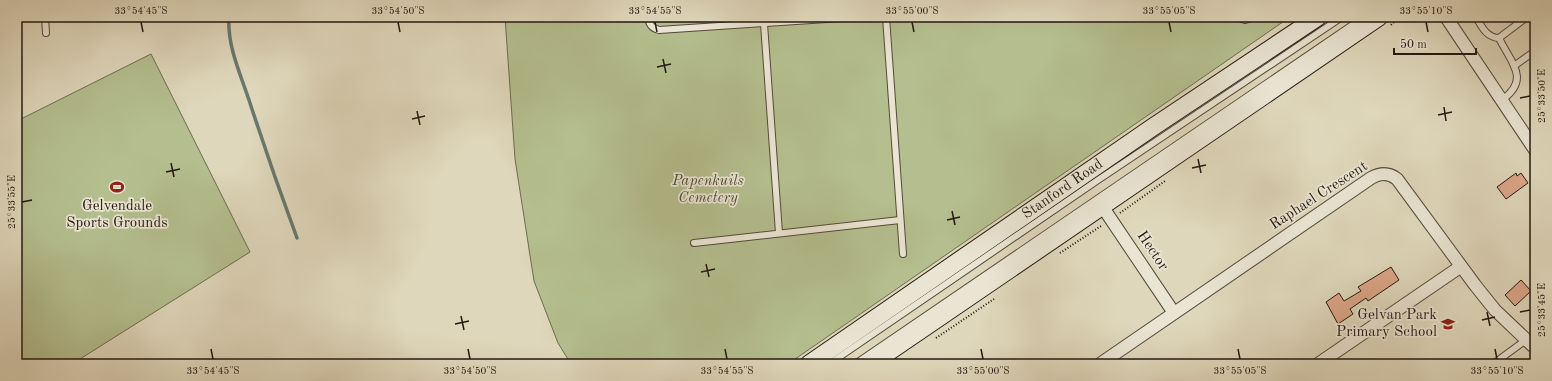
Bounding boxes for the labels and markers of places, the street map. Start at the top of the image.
sports icon: Gelvendale Sports Grounds [109,179,125,195]
place label: Gelvendale Sports Grounds [66,199,168,231]
place label: Gelvan Park Primary School [1336,308,1437,340]
school or university icon: Gelvan Park Primary School [1440,316,1456,332]

